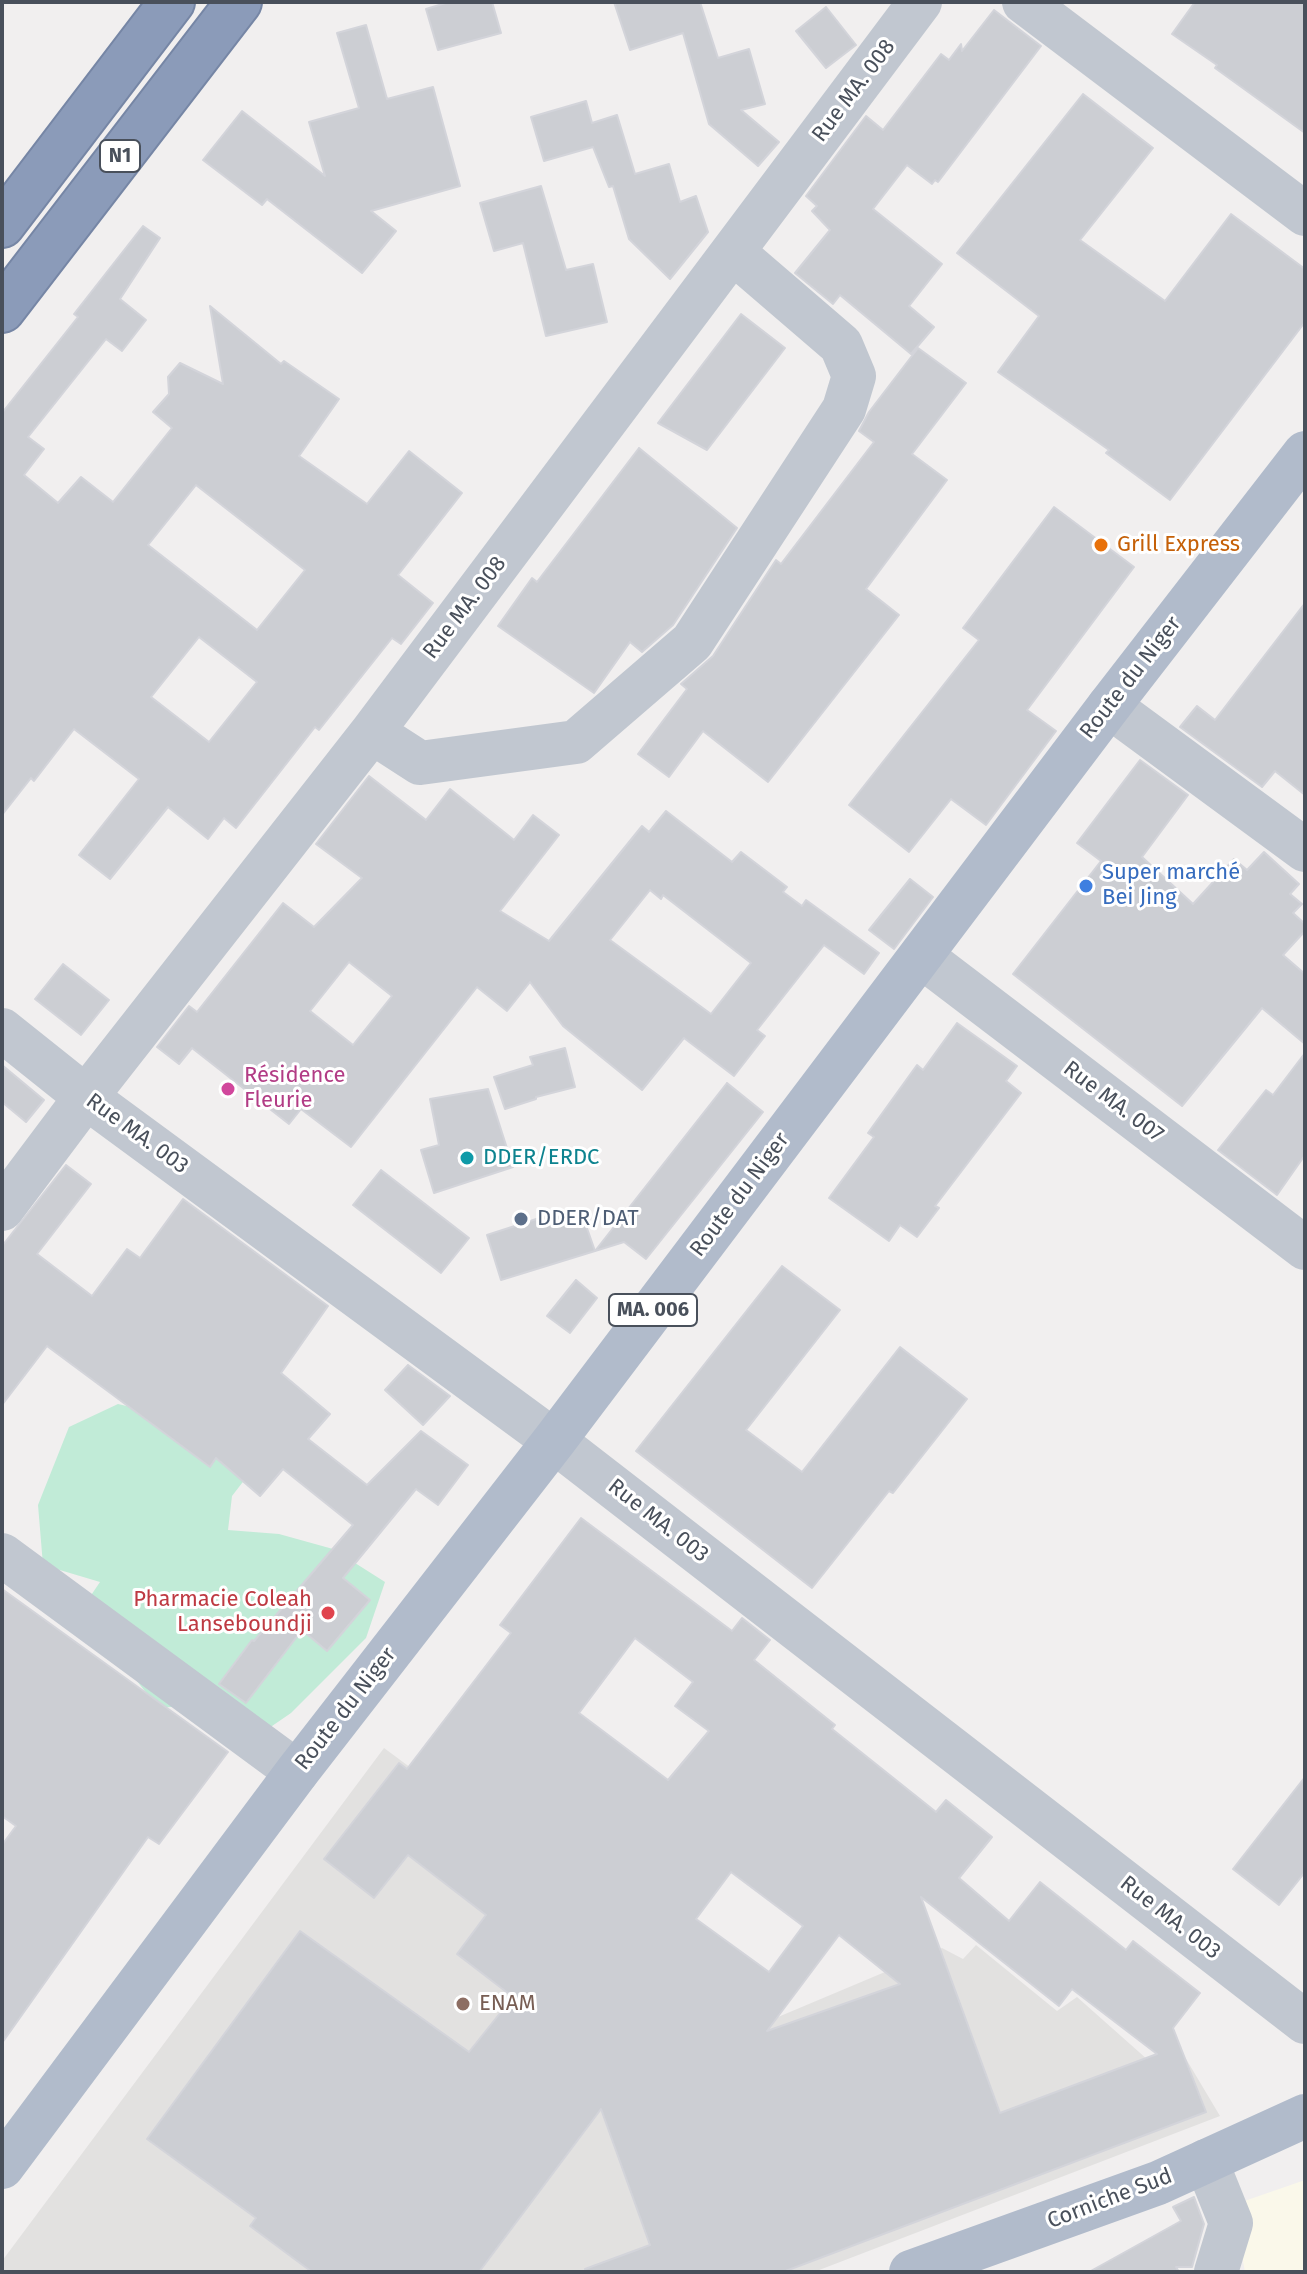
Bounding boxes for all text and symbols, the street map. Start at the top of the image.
street label: Rue MA. 008 [807,35,901,147]
road number: N1 [100,140,140,172]
place label: Grill Express [1117,532,1240,558]
marker: Grill Express [1092,536,1110,554]
street label: Rue MA. 008 [418,552,512,664]
street label: Route du Niger [1075,611,1187,745]
place label: Super marché Bei Jing [1102,860,1240,912]
marker: Super marché Bei Jing [1077,877,1095,895]
street label: Rue MA. 007 [1058,1056,1168,1148]
place label: Résidence Fleurie [244,1063,346,1114]
marker: Résidence Fleurie [219,1080,237,1098]
street label: Rue MA. 003 [81,1088,193,1180]
street label: Route du Niger [685,1128,795,1262]
place label: DDER/ERDC [483,1145,599,1171]
marker: DDER/ERDC [458,1149,476,1167]
place label: DDER/DAT [537,1206,639,1232]
marker: DDER/DAT [512,1210,530,1228]
road number: MA. 006 [609,1294,697,1326]
street label: Rue MA. 003 [603,1474,713,1568]
place label: Pharmacie Coleah Lanseboundji [133,1587,312,1638]
marker: Pharmacie Coleah Lanseboundji [319,1604,337,1622]
street label: Route du Niger [290,1642,402,1776]
street label: Rue MA. 003 [1115,1871,1225,1965]
place label: ENAM [479,1991,536,2017]
marker: ENAM [454,1995,472,2013]
street label: Corniche Sud [1044,2163,1176,2235]

